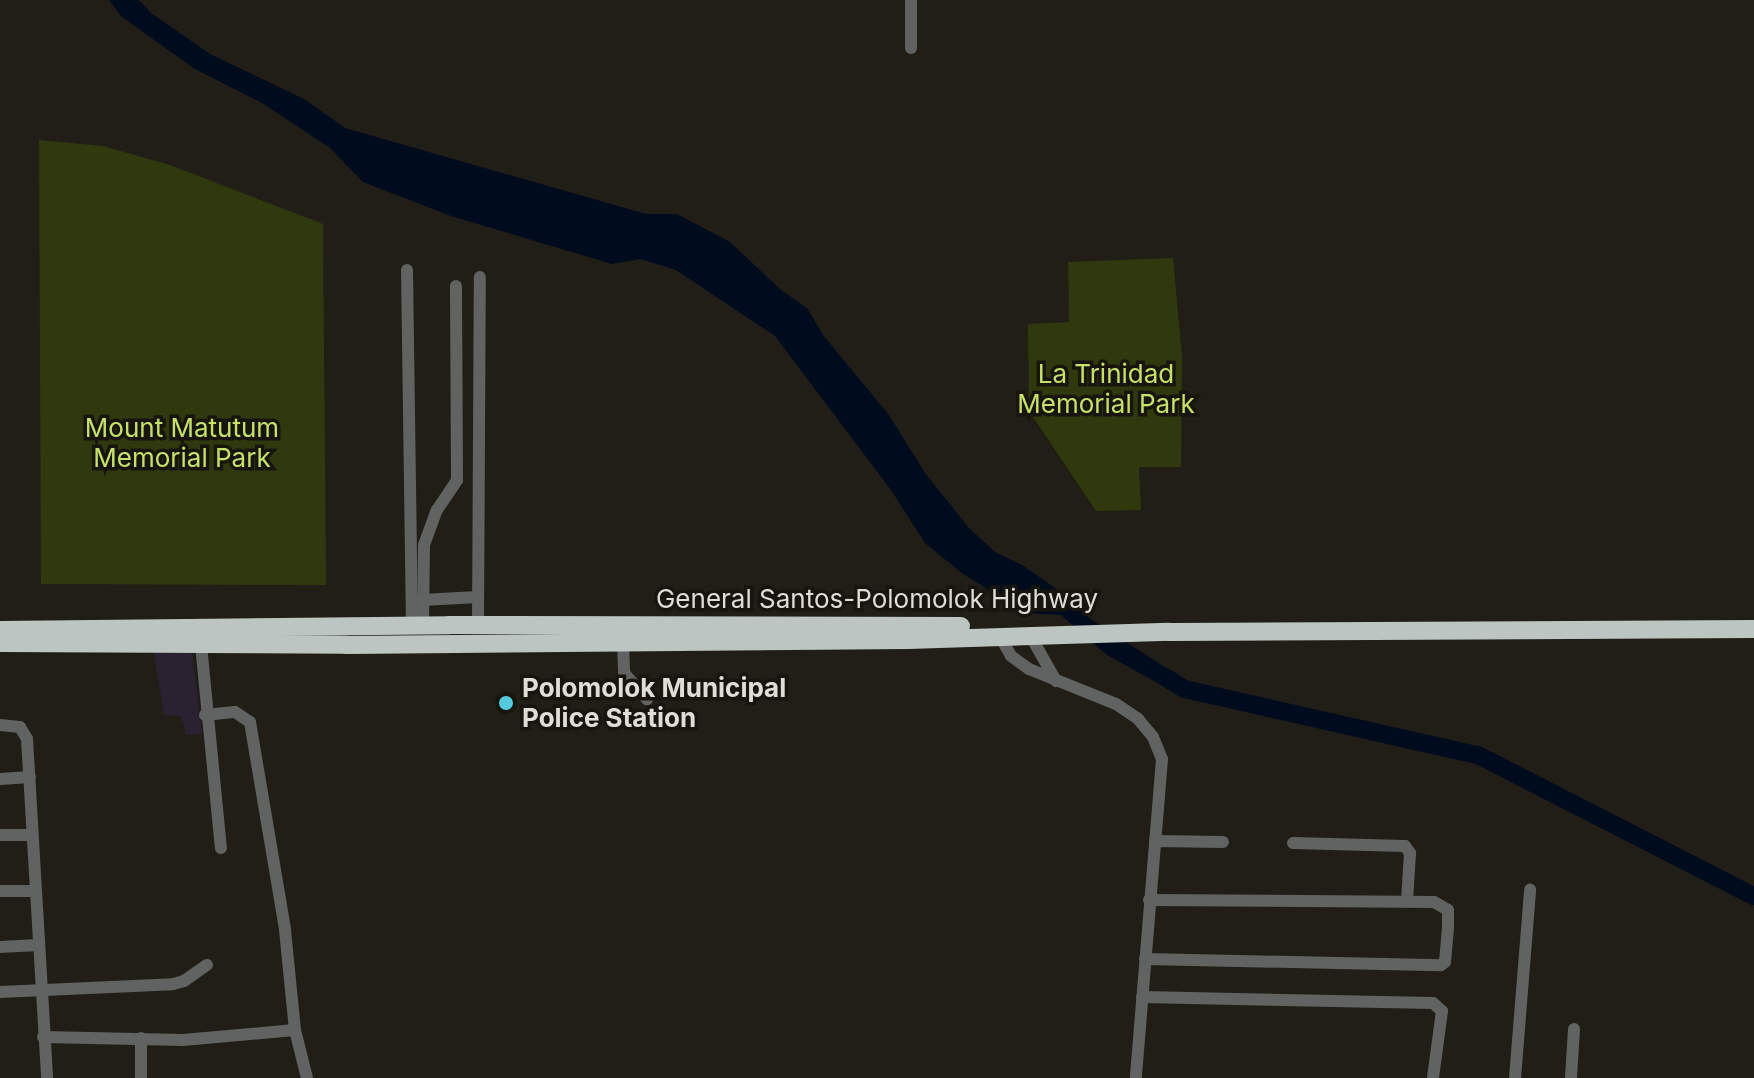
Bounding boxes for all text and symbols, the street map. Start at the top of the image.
park label: La Trinidad Memorial Park [1017,358,1195,420]
park label: Mount Matutum Memorial Park [85,412,279,474]
street label: General Santos-Polomolok Highway [656,583,1098,615]
place label: Polomolok Municipal Police Station [522,672,786,734]
marker: Polomolok Municipal Police Station [497,694,515,712]

